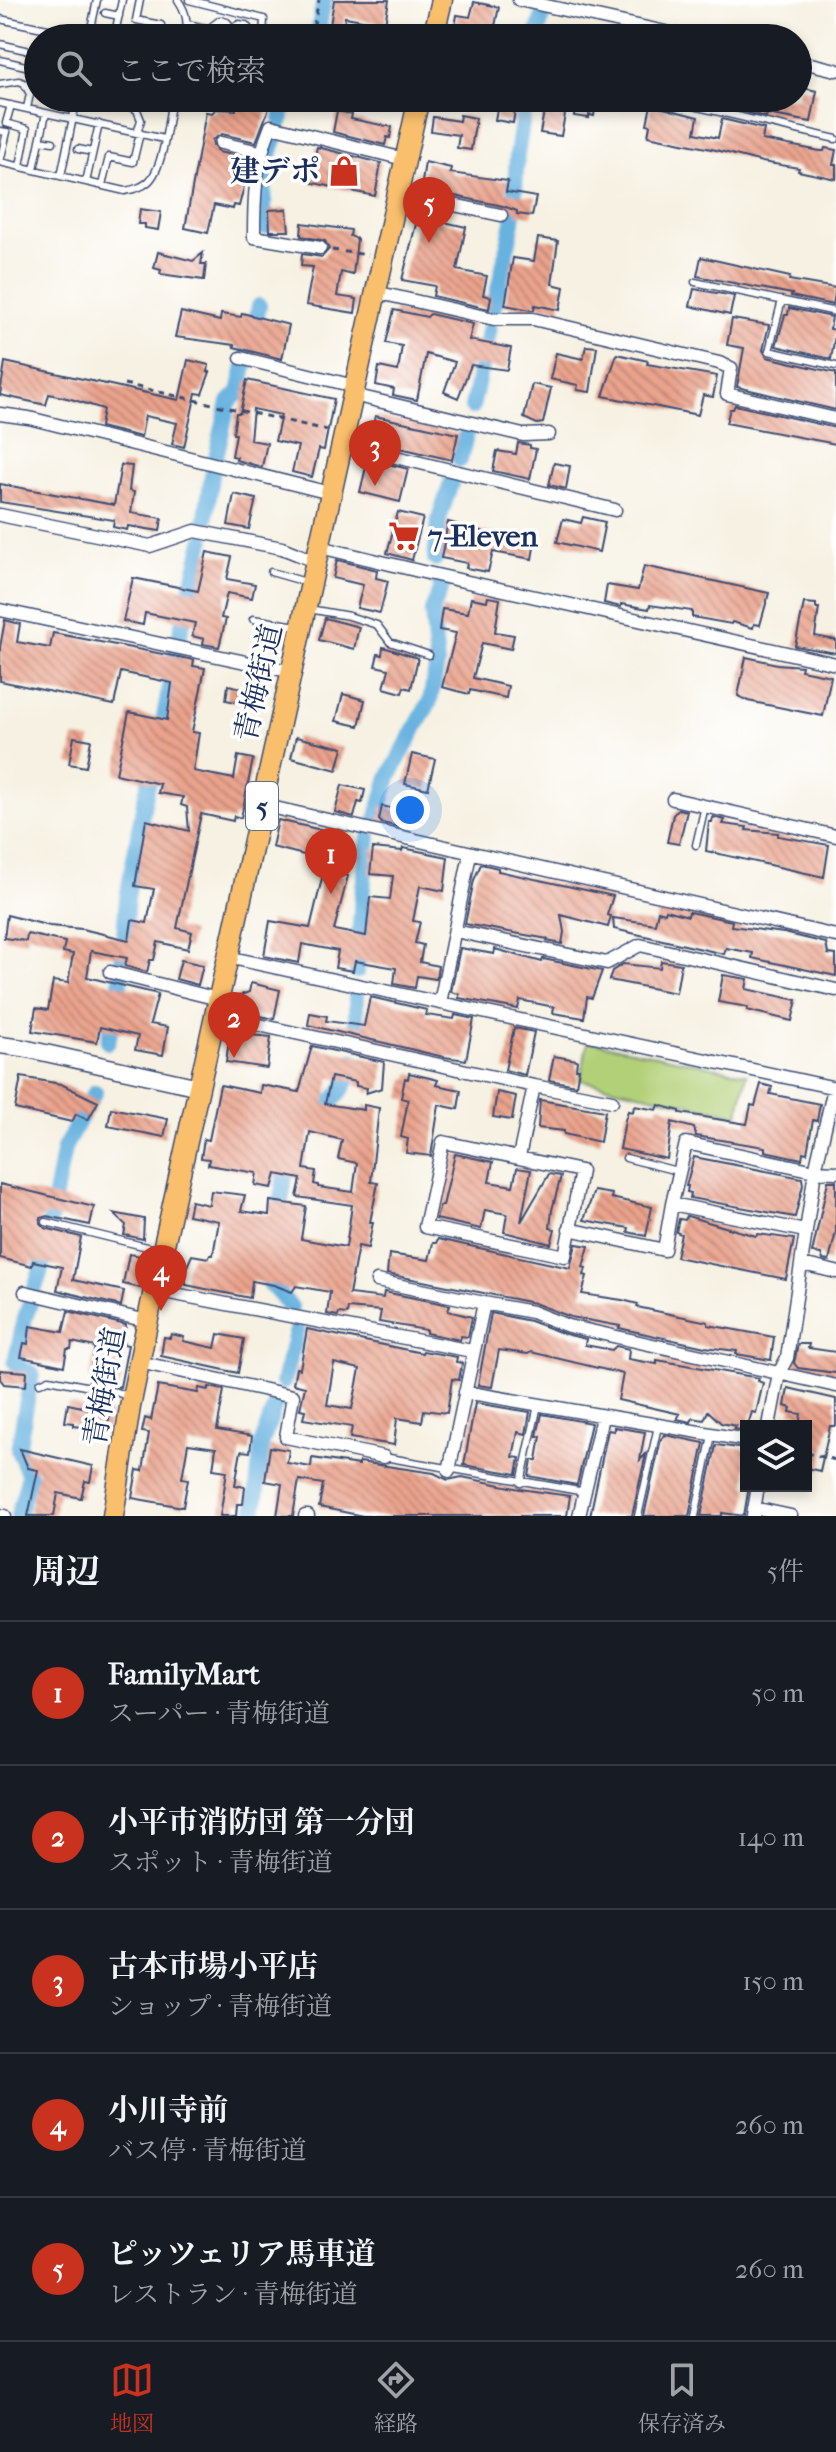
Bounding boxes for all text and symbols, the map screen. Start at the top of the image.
search box [24,24,812,112]
icon: search [52,46,96,90]
text: ここで検索 [116,54,266,89]
place label: 建デポ [230,154,320,189]
shop icon: 建デポ [327,154,361,188]
pin: 5 [403,177,455,243]
pin: 3 [349,420,401,486]
supermarket icon: 7-Eleven [387,519,421,553]
place label: 7-Eleven [427,519,538,554]
street label: 青梅街道 [228,621,290,745]
road number: 5 [246,782,278,830]
your location [390,790,430,830]
pin: 1 [305,828,357,894]
pin: 2 [208,992,260,1058]
pin: 4 [135,1245,187,1311]
street label: 青梅街道 [77,1325,133,1449]
map controls [740,1420,812,1492]
button: layers [740,1420,812,1492]
text: 周辺 [32,1552,100,1592]
text: 5件 [767,1556,804,1587]
text: FamilyMart [108,1657,260,1692]
text: 1 [53,1678,63,1709]
text: 50 m [751,1678,804,1709]
text: スーパー · 青梅街道 [108,1698,330,1729]
text: 小平市消防団 第一分団 [108,1805,414,1840]
text: 2 [51,1822,65,1853]
text: 140 m [738,1822,804,1853]
text: スポット · 青梅街道 [108,1847,332,1878]
text: 古本市場小平店 [108,1949,318,1984]
text: 3 [53,1966,63,1997]
text: 150 m [742,1966,804,1997]
text: ショップ · 青梅街道 [108,1991,332,2022]
text: 小川寺前 [108,2093,228,2128]
text: 4 [50,2110,66,2141]
text: 260 m [735,2110,804,2141]
text: バス停 · 青梅街道 [108,2135,306,2166]
text: ピッツェリア馬車道 [108,2237,376,2272]
text: 5 [52,2254,64,2285]
text: 260 m [735,2254,804,2285]
text: レストラン · 青梅街道 [108,2279,358,2310]
tab: 地図 [110,2358,154,2437]
tab: 経路 [374,2358,418,2437]
tab: 保存済み [638,2358,726,2437]

